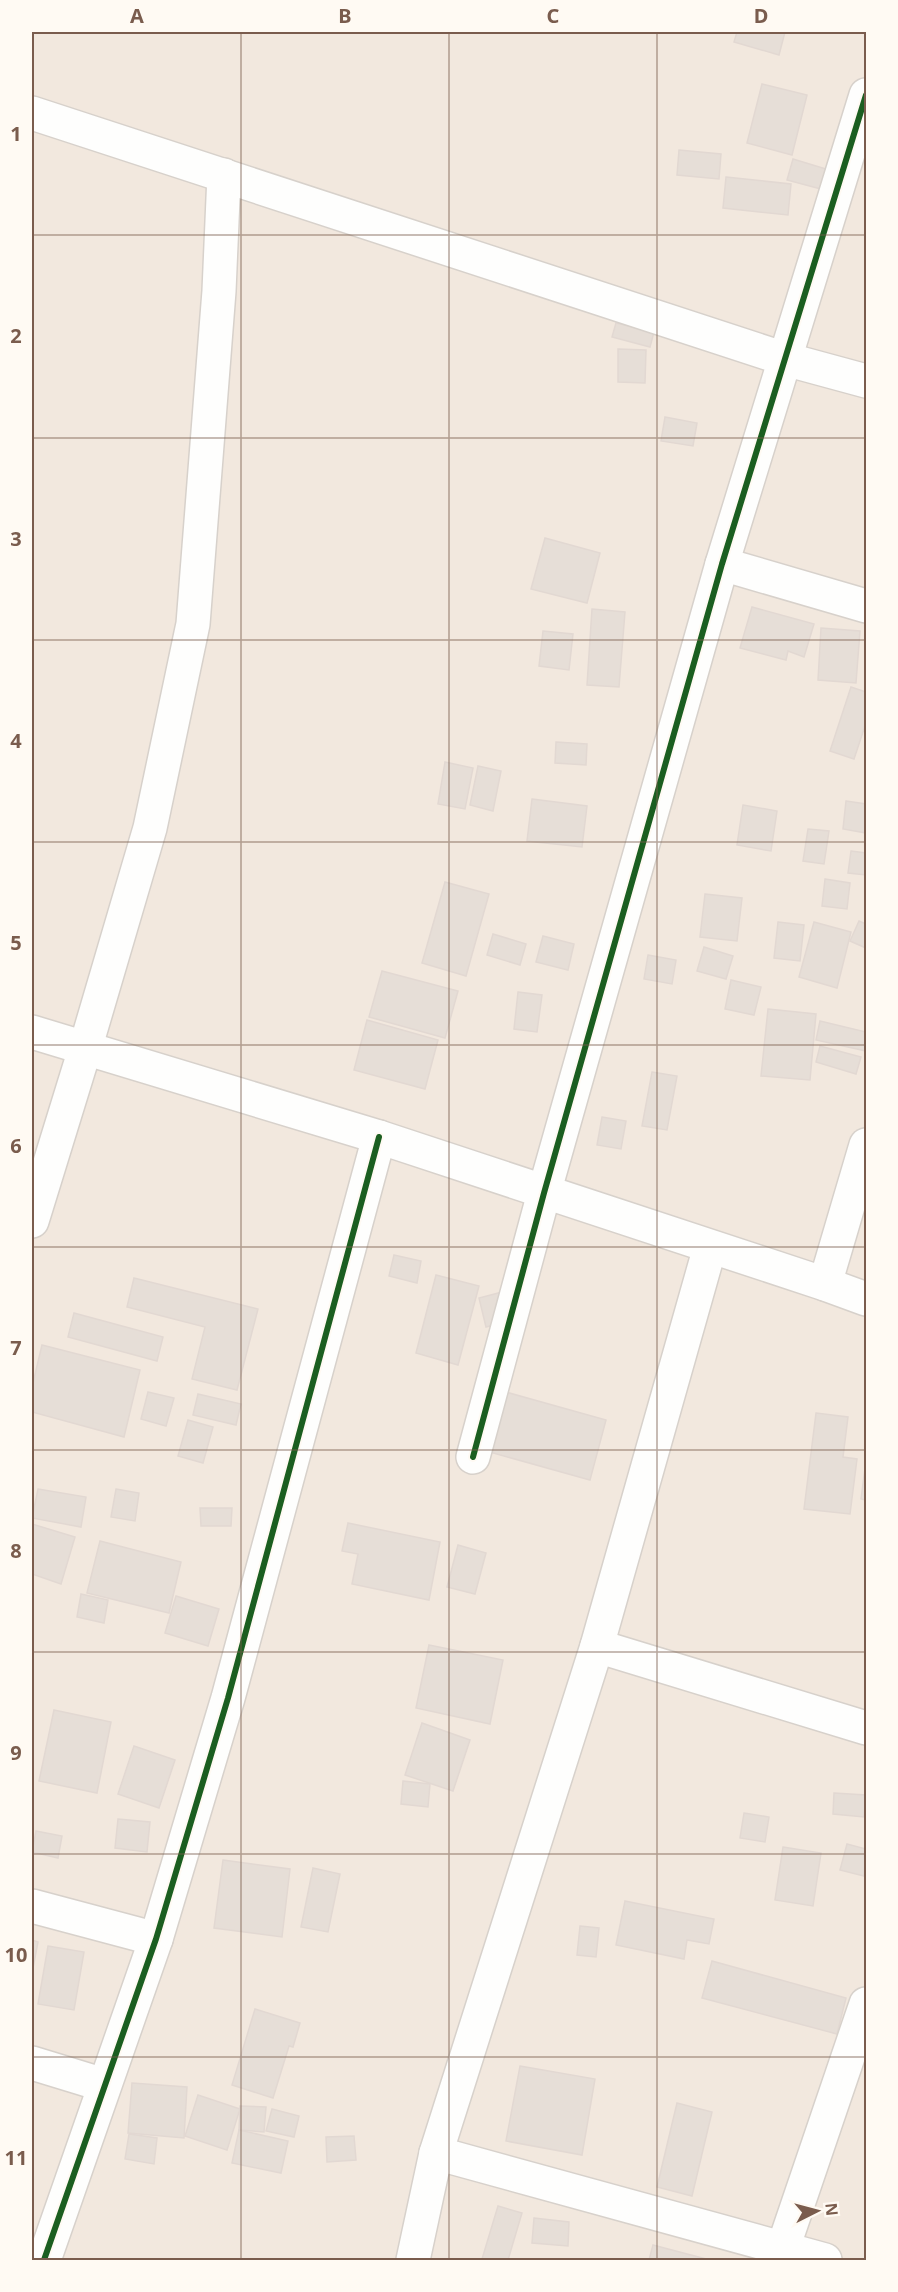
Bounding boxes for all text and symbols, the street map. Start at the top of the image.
text: A [130,2,144,29]
text: B [338,2,352,29]
text: C [547,2,560,29]
text: D [754,2,768,29]
text: 1 [10,120,22,147]
text: 2 [10,322,22,349]
text: 3 [10,525,22,552]
text: 4 [10,727,22,754]
text: 5 [10,929,22,956]
text: 6 [10,1132,22,1159]
text: 7 [10,1334,22,1361]
text: 8 [10,1537,22,1564]
text: 9 [10,1739,22,1766]
text: 10 [5,1941,27,1968]
text: 11 [5,2144,27,2171]
north arrow [787,2181,847,2241]
text: N [820,2202,844,2217]

